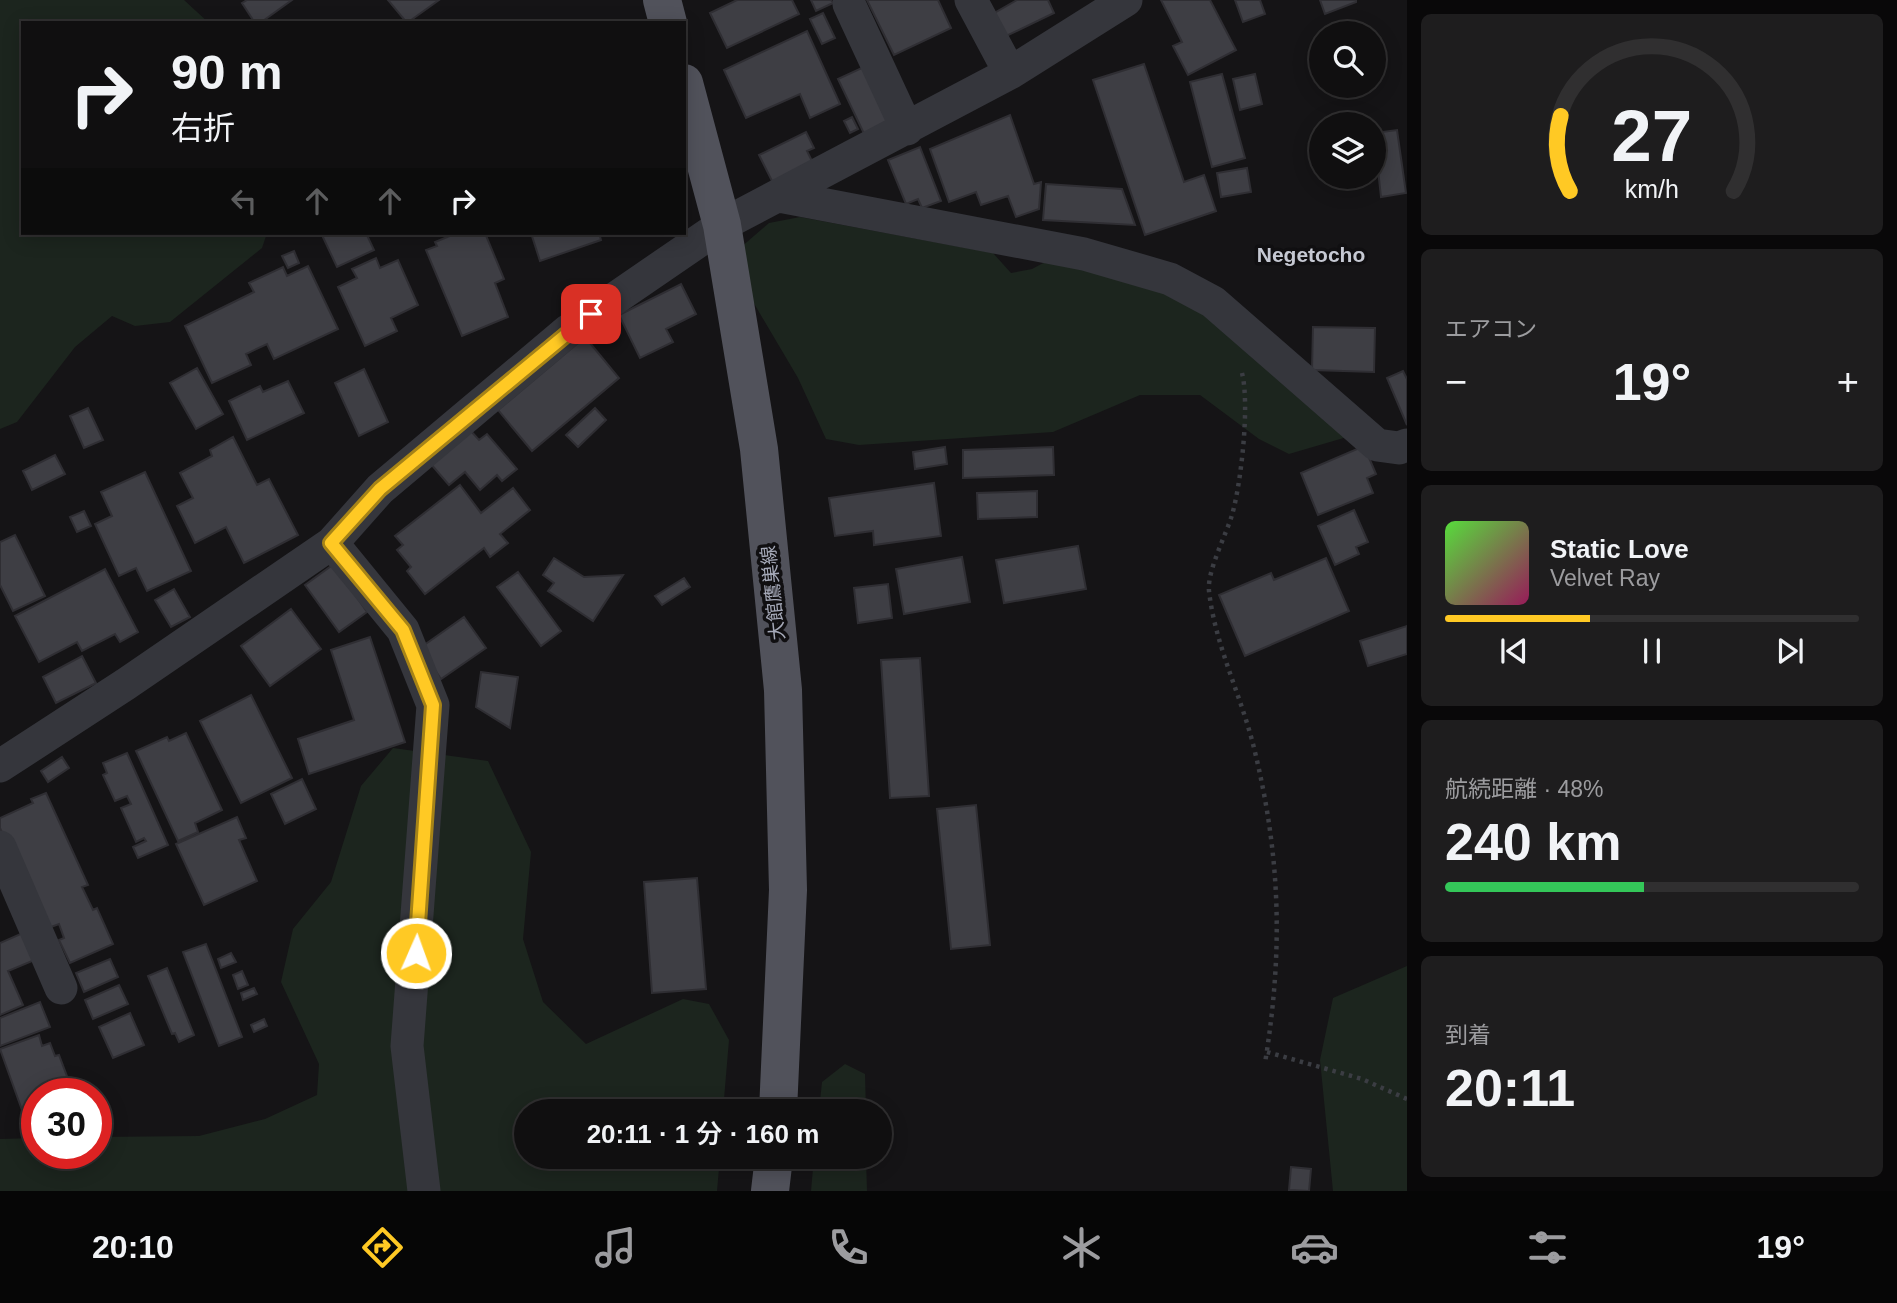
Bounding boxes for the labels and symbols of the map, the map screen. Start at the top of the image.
district label: Negetocho [1257,243,1365,266]
pin [561,284,621,344]
street label: 大館鷹巣線 [758,545,788,641]
position arrow [379,916,453,990]
speed limit sign: 30 [21,1078,112,1169]

